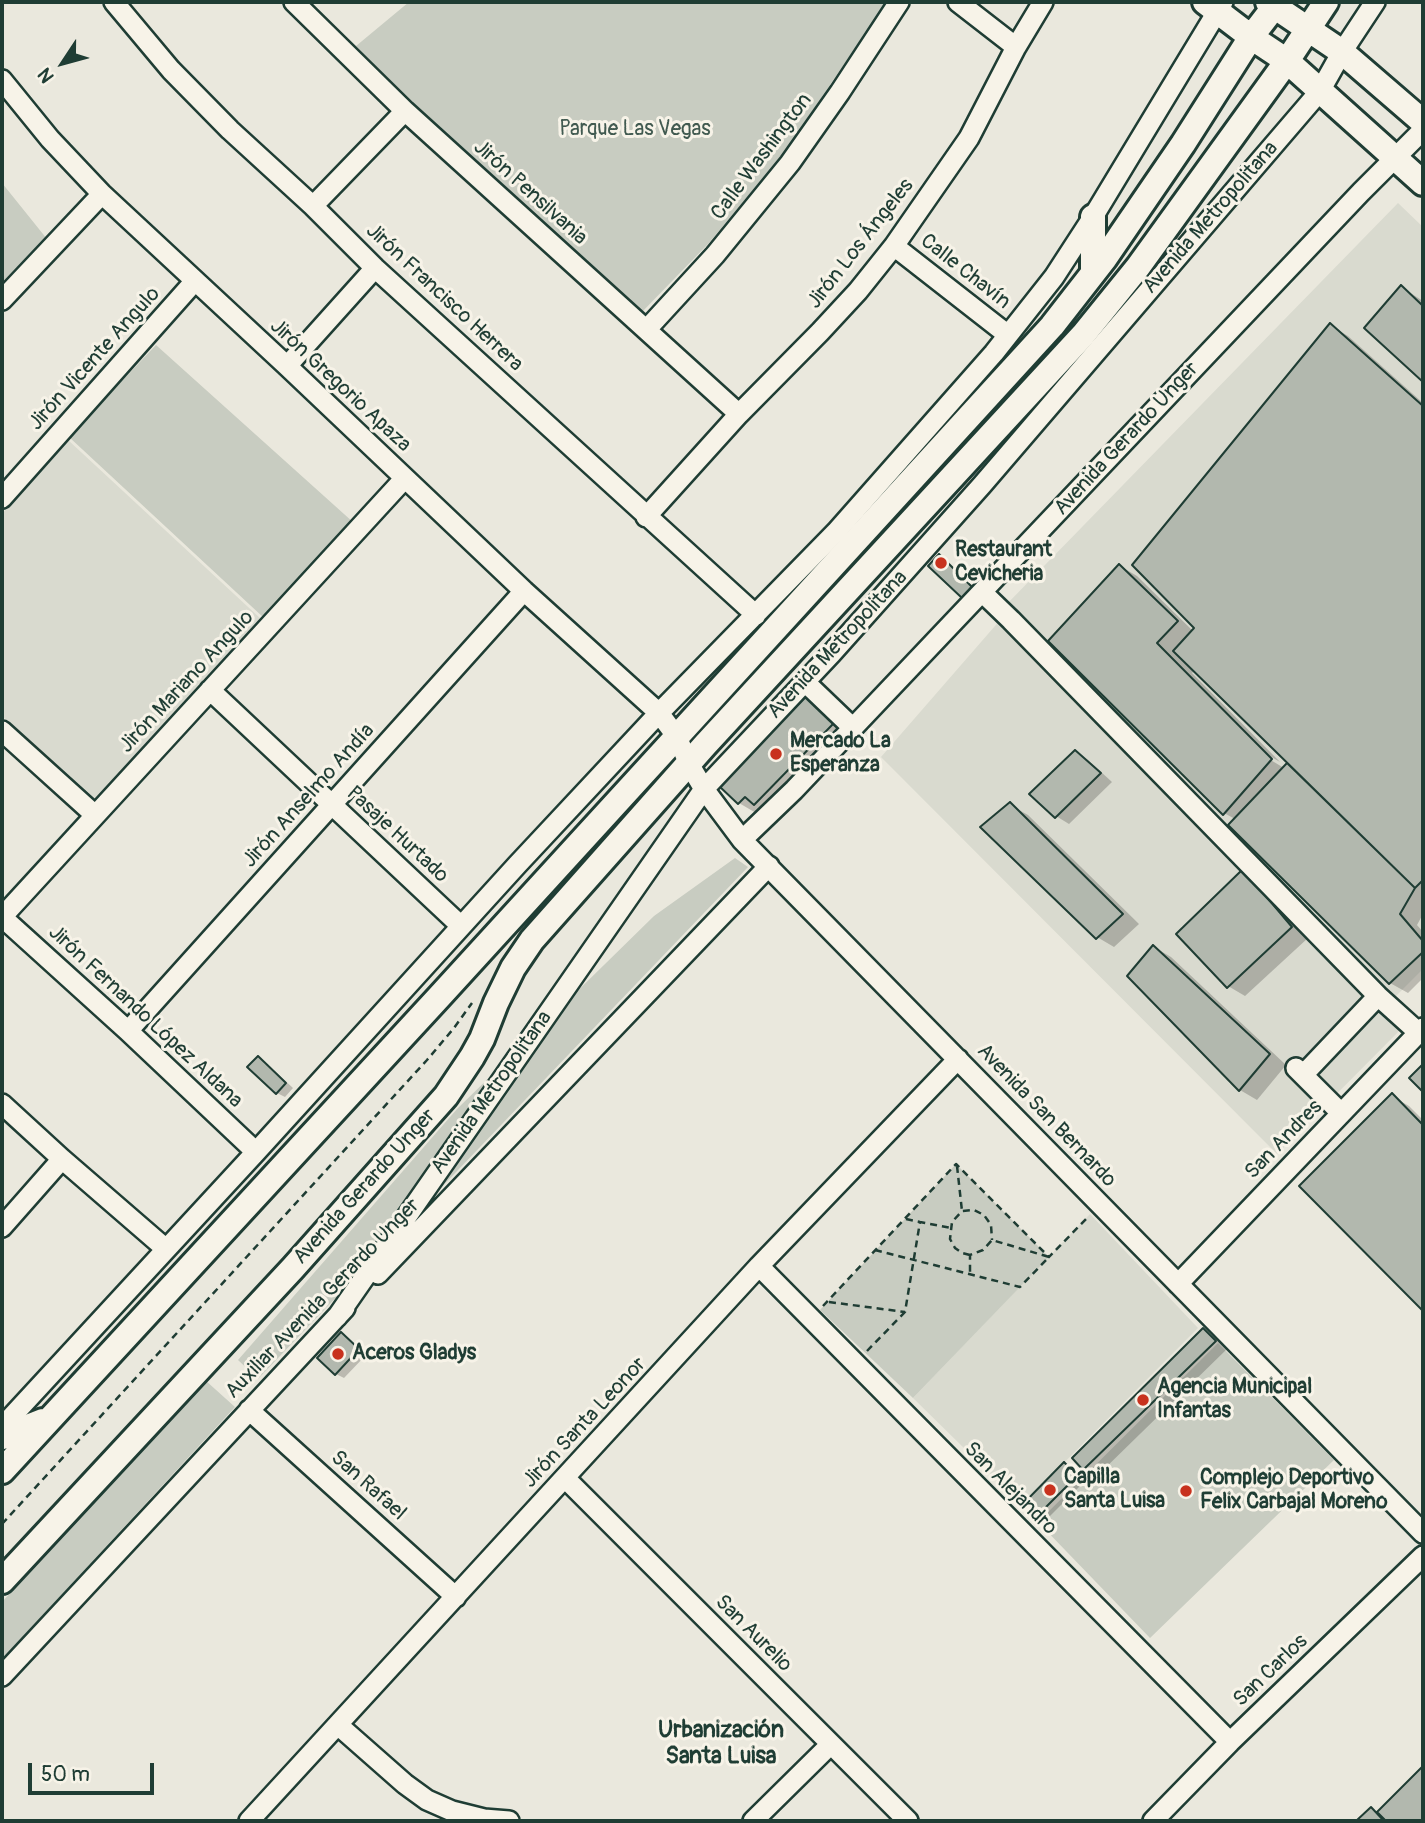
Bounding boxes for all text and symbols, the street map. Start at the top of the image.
north arrow [28,28,98,98]
text: N [33,63,60,88]
street label: Calle Washington [706,89,818,225]
park label: Parque Las Vegas [559,117,711,143]
street label: Jirón Pensilvania [468,135,592,251]
street label: Avenida Metropolitana [1138,137,1284,299]
street label: Jirón Los Ángeles [802,174,920,314]
street label: Jirón Francisco Herrera [360,219,528,377]
street label: Calle Chavín [915,229,1015,315]
street label: Jirón Vicente Angulo [24,282,166,436]
street label: Jirón Gregorio Apaza [264,314,416,458]
street label: Avenida Gerardo Unger [1049,357,1205,521]
place label: Restaurant Cevicheria [955,538,1052,588]
marker: Restaurant Cevicheria [933,555,949,571]
street label: Avenida Metropolitana [763,566,913,724]
street label: Jirón Mariano Angulo [115,606,259,758]
street label: Jirón Anselmo Andía [238,719,380,873]
place label: Mercado La Esperanza [790,729,891,779]
marker: Mercado La Esperanza [768,746,784,762]
street label: Pasaje Hurtado [341,781,453,889]
street label: Jirón Fernando López Aldana [43,920,247,1114]
street label: Avenida Metropolitana [426,1006,558,1180]
street label: Avenida San Bernardo [971,1039,1121,1193]
street label: San Andres [1240,1095,1328,1185]
street label: Avenida Gerardo Unger [289,1104,441,1270]
street label: Auxiliar Avenida Gerardo Unger [221,1194,425,1404]
place label: Aceros Gladys [352,1341,476,1367]
marker: Aceros Gladys [330,1346,346,1362]
street label: Jirón Santa Leonor [518,1352,652,1494]
place label: Agencia Municipal Infantas [1157,1375,1312,1425]
marker: Agencia Municipal Infantas [1135,1392,1151,1408]
street label: San Alejandro [958,1437,1062,1541]
street label: San Rafael [325,1446,411,1526]
place label: Capilla Santa Luisa [1064,1465,1165,1515]
place label: Complejo Deportivo Felix Carbajal Moreno [1200,1466,1388,1516]
marker: Capilla Santa Luisa [1042,1482,1058,1498]
marker: Complejo Deportivo Felix Carbajal Moreno [1178,1483,1194,1499]
street label: San Aurelio [709,1590,797,1678]
street label: San Carlos [1229,1629,1313,1713]
district label: Urbanización Santa Luisa [658,1717,784,1771]
scale bar [32,1750,158,1794]
text: 50 m [41,1761,90,1788]

